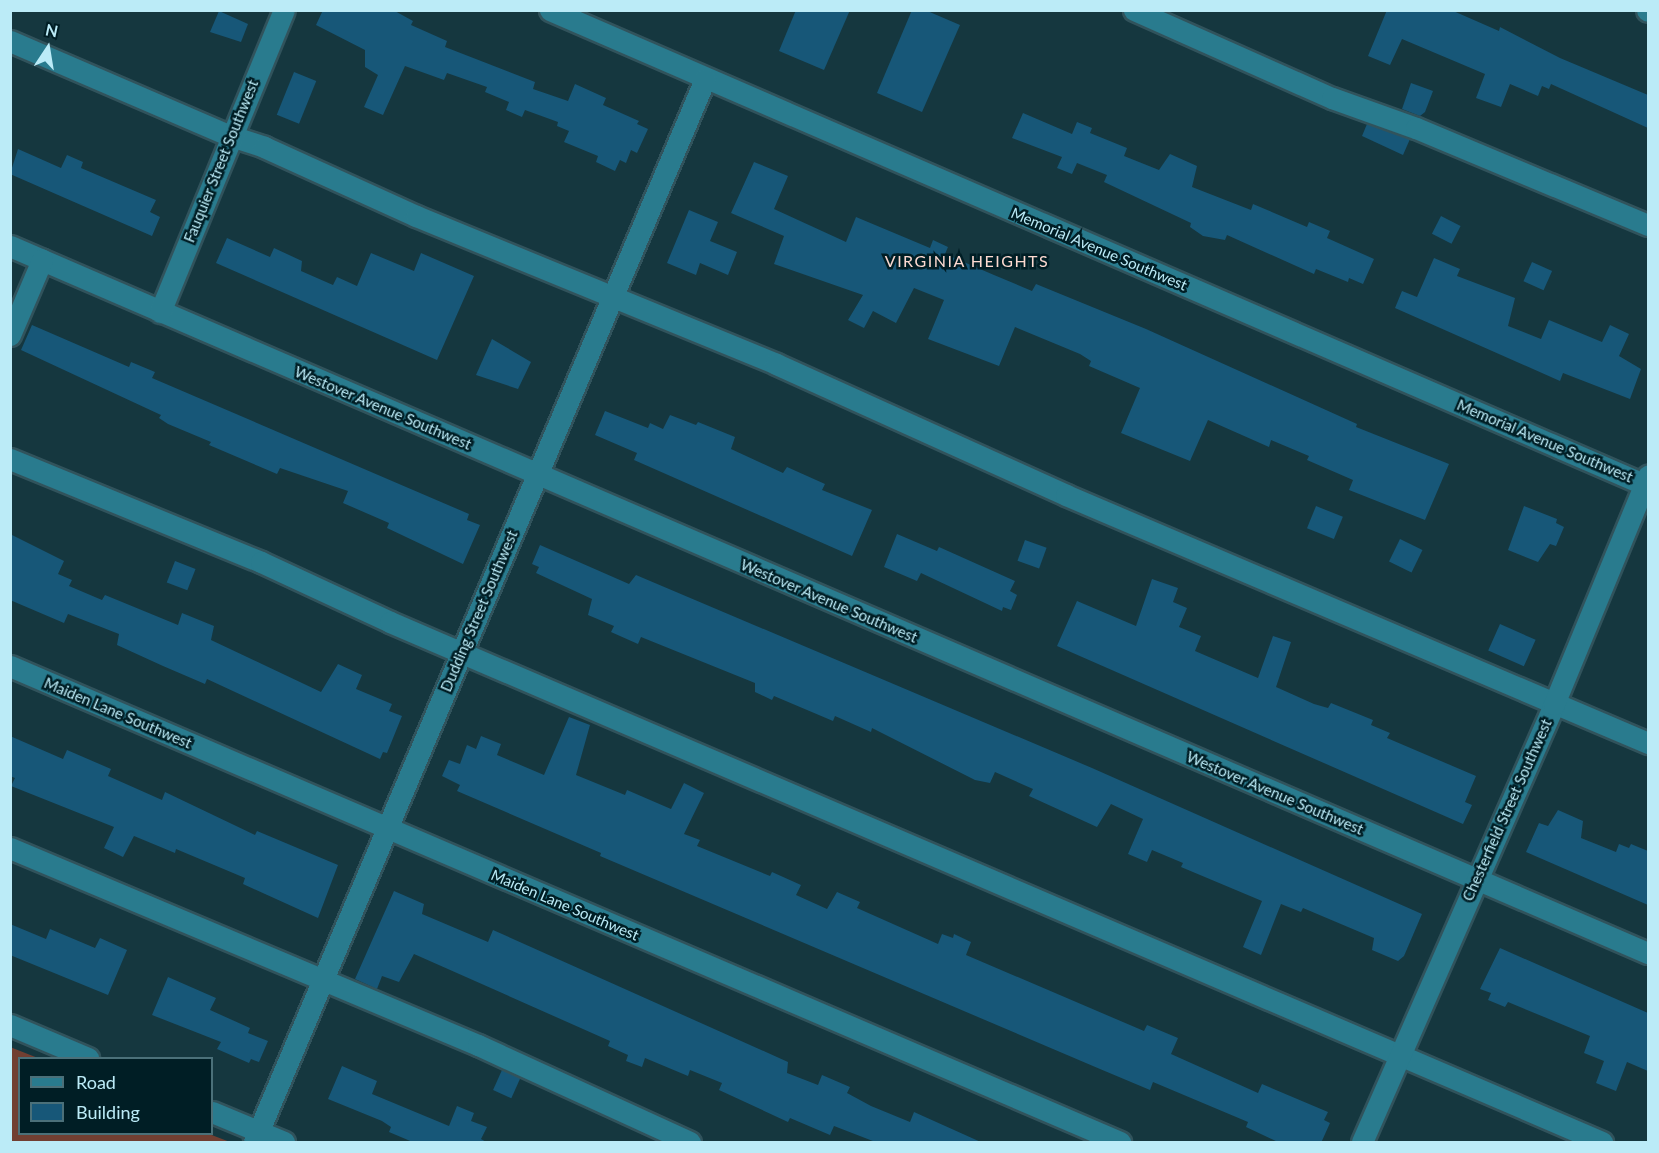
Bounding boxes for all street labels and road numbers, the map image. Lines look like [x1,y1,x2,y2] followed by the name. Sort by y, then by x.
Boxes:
[180,77,262,245] street label: Fauquier Street Southwest
[1008,204,1190,294] street label: Memorial Avenue Southwest
[292,362,474,454] street label: Westover Avenue Southwest
[1454,396,1636,486] street label: Memorial Avenue Southwest
[437,528,521,694] street label: Dudding Street Southwest
[738,555,920,647] street label: Westover Avenue Southwest
[41,674,195,752] street label: Maiden Lane Southwest
[1459,716,1555,904] street label: Chesterfield Street Southwest
[1184,747,1366,839] street label: Westover Avenue Southwest
[488,866,642,944] street label: Maiden Lane Southwest

